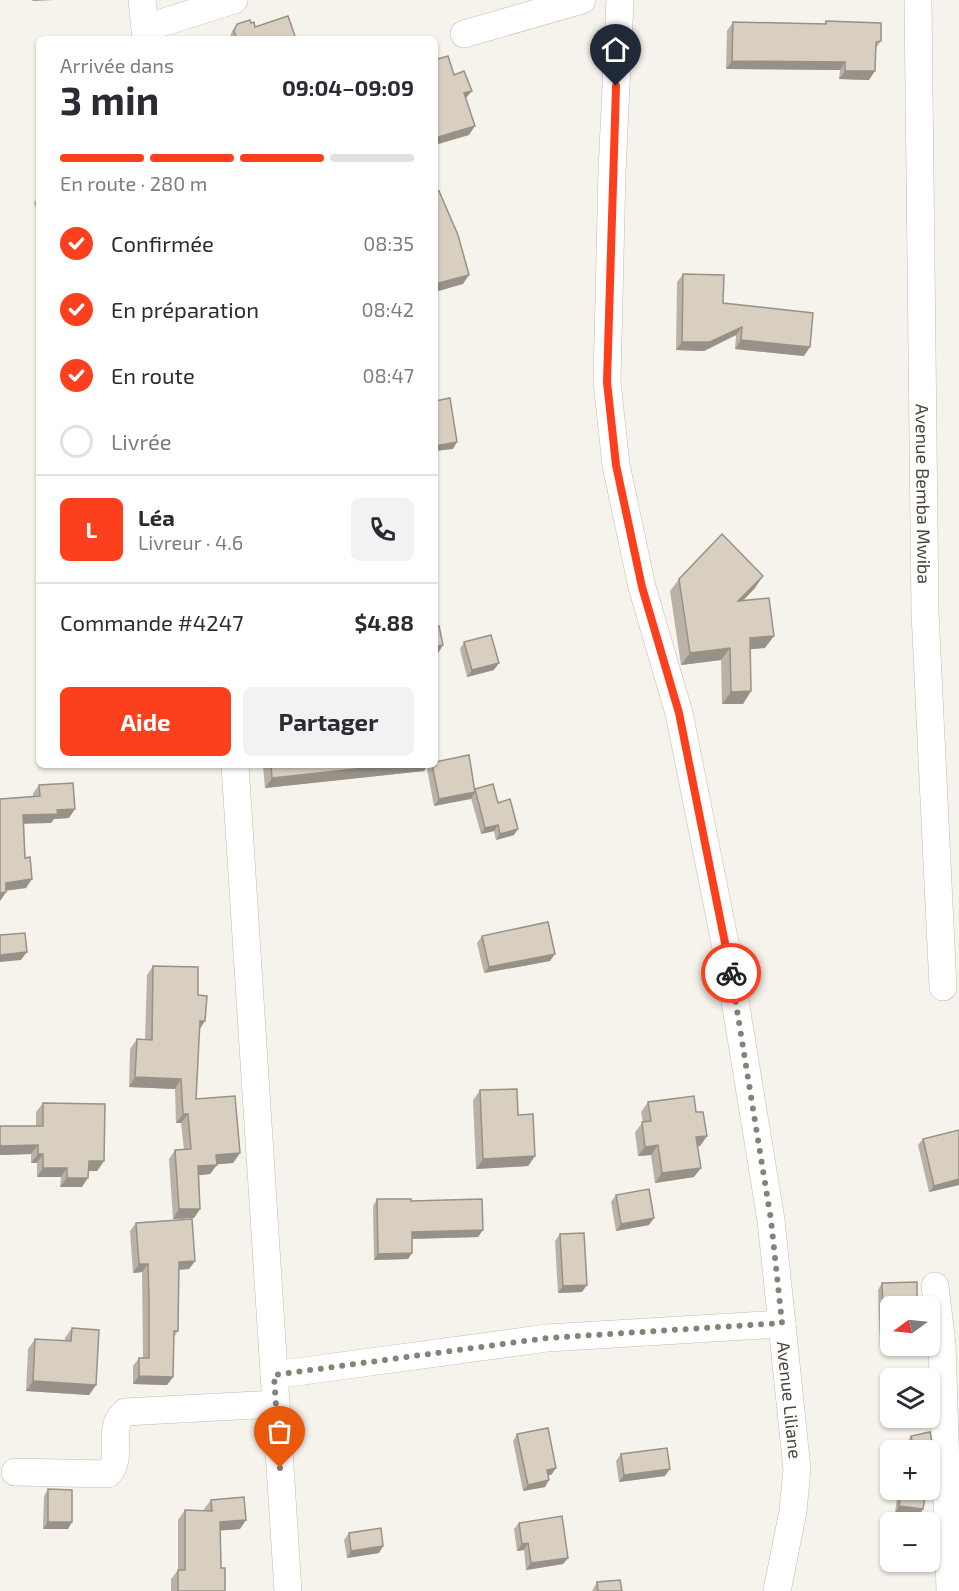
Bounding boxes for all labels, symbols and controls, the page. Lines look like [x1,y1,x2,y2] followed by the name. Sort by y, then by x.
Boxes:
[590,24,641,86] pin
[599,33,632,66] icon: home
[60,53,174,77] text: Arrivée dans
[282,74,414,100] text: 09:04–09:09
[60,76,159,123] text: 3 min
[60,171,207,195] text: En route · 280 m
[60,227,93,260] icon: check
[111,230,214,256] text: Confirmée
[363,231,414,255] text: 08:35
[60,293,93,326] icon: check
[111,296,259,322] text: En préparation
[362,297,414,321] text: 08:42
[60,359,93,392] icon: check
[111,362,195,388] text: En route
[363,363,414,387] text: 08:47
[912,404,936,584] street label: Avenue Bemba Mwiba
[111,428,172,454] text: Livrée
[351,498,414,561] button: phone
[138,504,175,530] text: Léa
[86,516,97,542] text: L
[138,530,243,554] text: Livreur · 4.6
[60,609,244,635] text: Commande #4247
[354,609,414,635] text: $4.88
[60,687,231,756] button: Aide
[243,687,414,756] button: Partager
[701,943,761,1003] courier
[715,957,748,990] icon: bike
[880,1296,940,1356] north arrow
[880,1296,940,1572] map controls
[773,1340,807,1460] street label: Avenue Liliane
[880,1368,940,1428] button: layers
[254,1406,305,1468] pin
[263,1415,296,1448] icon: bag
[880,1440,940,1500] button: +
[880,1512,940,1572] button: −

